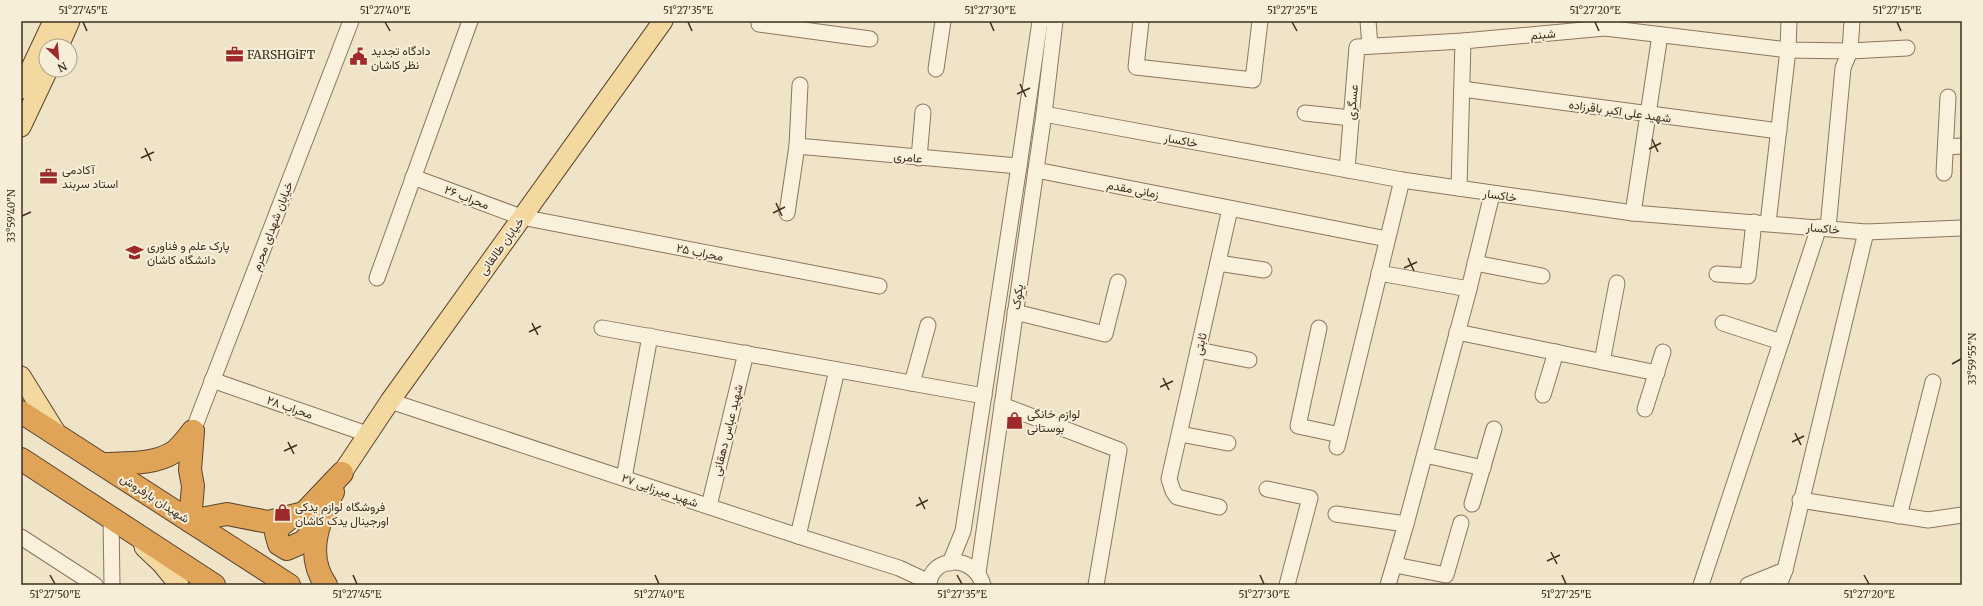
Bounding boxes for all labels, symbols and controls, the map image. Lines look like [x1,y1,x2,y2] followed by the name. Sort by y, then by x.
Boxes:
[59,4,108,17] text: 51°27'45"E
[360,4,411,17] text: 51°27'40"E
[663,4,714,17] text: 51°27'35"E
[964,4,1016,17] text: 51°27'30"E
[1267,4,1318,17] text: 51°27'25"E
[1569,4,1621,17] text: 51°27'20"E
[1873,4,1922,17] text: 51°27'15"E
[1530,25,1556,44] street label: شبنم
[38,38,78,78] north arrow
[371,43,431,73] place label: دادگاه تجدید نظر کاشان
[224,44,244,64] office icon: FARSHGiFT
[247,47,316,62] place label: FARSHGiFT
[348,47,368,67] public building icon: دادگاه تجدید نظر کاشان
[55,59,69,75] text: N
[1343,84,1362,120] street label: عسگری
[1568,96,1672,127] street label: شهید علی اکبر باقرزاده
[1162,129,1199,151] street label: خاکسار
[893,148,923,167] street label: عامری
[62,162,118,192] place label: آکادمی استاد سربند
[39,166,59,186] office icon: آکادمی استاد سربند
[1106,177,1160,202] street label: زمانی مقدم
[248,179,297,273] street label: خیابان شهدای محرم
[442,182,491,213] street label: محراب ۲۶
[1481,185,1518,206] street label: خاکسار
[5,189,18,243] text: 33°59'40"N
[475,214,528,278] street label: خیابان طالقانی
[1804,219,1841,238] street label: خاکسار
[147,238,230,267] place label: پارک علم و فناوری دانشگاه کاشان
[675,240,725,265] street label: محراب ۲۵
[124,242,144,262] school or university icon: پارک علم و فناوری دانشگاه کاشان
[1008,283,1027,311] street label: پکوک
[1190,331,1211,357] street label: ثابتی
[1966,332,1979,385] text: 33°59'55"N
[708,383,747,478] street label: شهید عباس دهقانی
[265,392,315,423] street label: محراب ۲۸
[1027,406,1080,436] place label: لوازم خانگی بوستانی
[1004,410,1024,430] shop icon: لوازم خانگی بوستانی
[117,470,192,527] street label: شهیدان بارفروش
[619,470,700,511] street label: شهید میرزایی ۲۷
[295,499,389,529] place label: فروشگاه لوازم یدکی اورجینال یدک کاشان
[272,503,292,523] shop icon: فروشگاه لوازم یدکی اورجینال یدک کاشان
[30,588,81,601] text: 51°27'50"E
[333,588,382,601] text: 51°27'45"E
[634,588,685,601] text: 51°27'40"E
[937,588,988,601] text: 51°27'35"E
[1238,588,1290,601] text: 51°27'30"E
[1541,588,1592,601] text: 51°27'25"E
[1843,588,1895,601] text: 51°27'20"E

